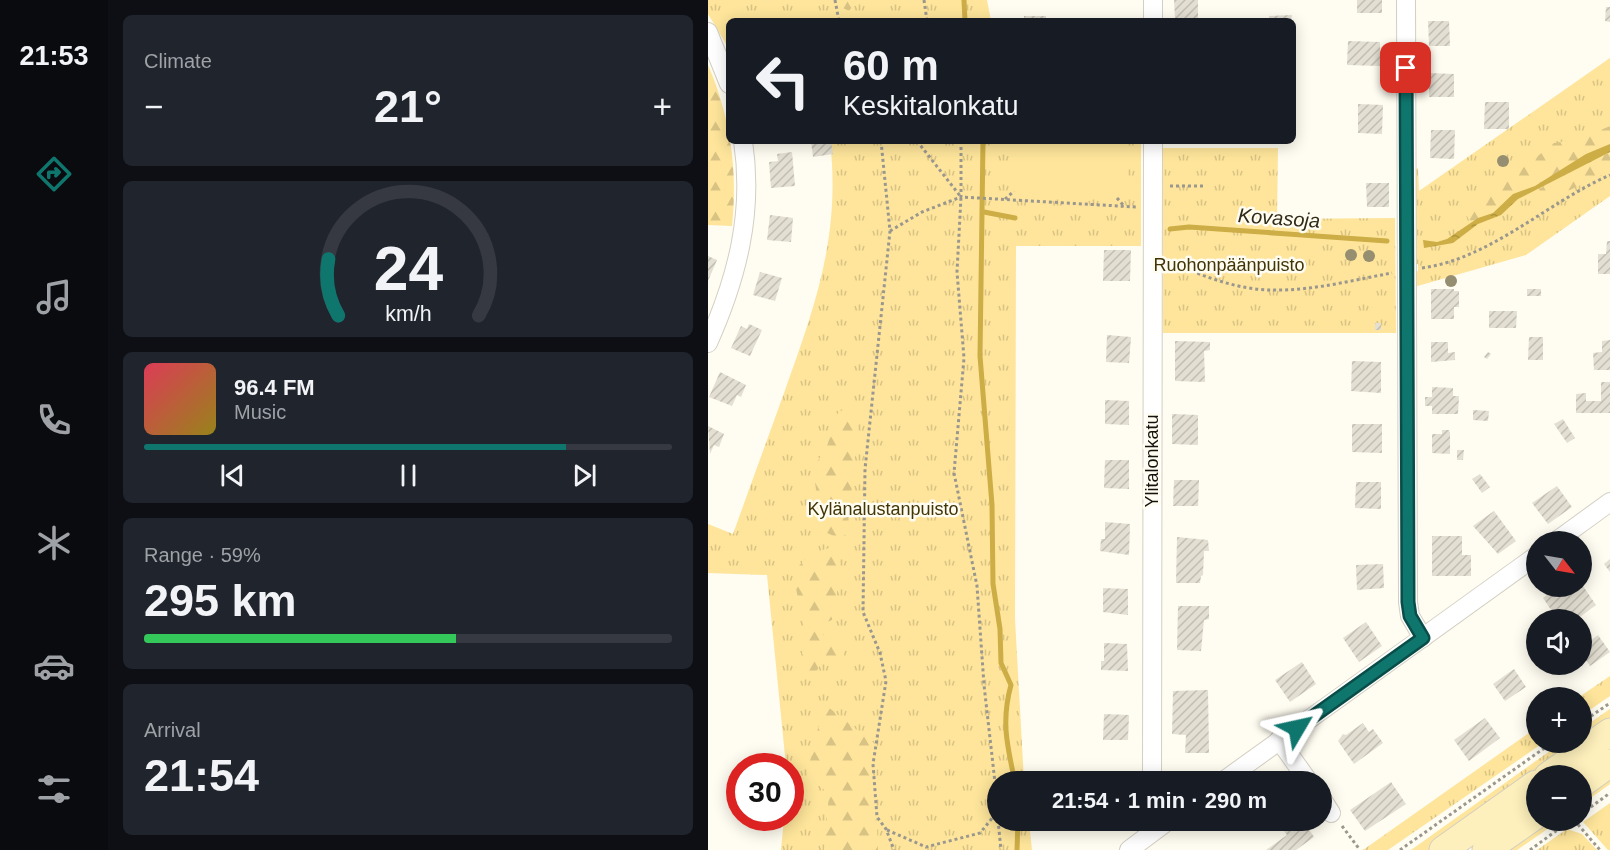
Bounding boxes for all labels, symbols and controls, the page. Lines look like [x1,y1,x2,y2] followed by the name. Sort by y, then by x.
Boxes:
[19,41,89,71] text: 21:53
[744,42,822,120] icon: left
[843,42,939,89] text: 60 m
[1380,42,1431,93] pin
[144,50,212,72] text: Climate
[1389,51,1422,84] icon: arrive
[374,81,442,132] text: 21°
[144,88,163,125] text: −
[653,88,672,125] text: +
[843,91,1019,121] text: Keskitalonkatu
[33,153,75,195] icon: directions
[1237,204,1321,232] water label: Kovasoja
[373,234,443,303] text: 24
[1153,255,1305,275] park label: Ruohonpäänpuisto
[33,276,75,318] icon: music
[385,302,431,326] text: km/h
[234,375,315,400] text: 96.4 FM
[33,399,75,441] icon: phone
[234,401,286,423] text: Music
[1142,414,1162,508] street label: Ylitalonkatu
[216,459,249,492] icon: previous
[392,459,425,492] icon: pause
[568,459,601,492] icon: next
[807,499,959,519] park label: Kylänalustanpuisto
[33,522,75,564] icon: climate
[1526,531,1592,597] north arrow
[1526,531,1592,831] map controls
[144,544,261,566] text: Range · 59%
[144,575,297,626] text: 295 km
[1526,609,1592,675] button: sound
[33,645,75,687] icon: car
[1526,687,1592,753] button: +
[1265,696,1329,760] position arrow
[144,719,201,741] text: Arrival
[144,750,259,801] text: 21:54
[726,753,804,831] speed limit sign: 30
[1526,765,1592,831] button: −
[33,768,75,810] icon: filters
[1052,788,1267,813] text: 21:54 · 1 min · 290 m

